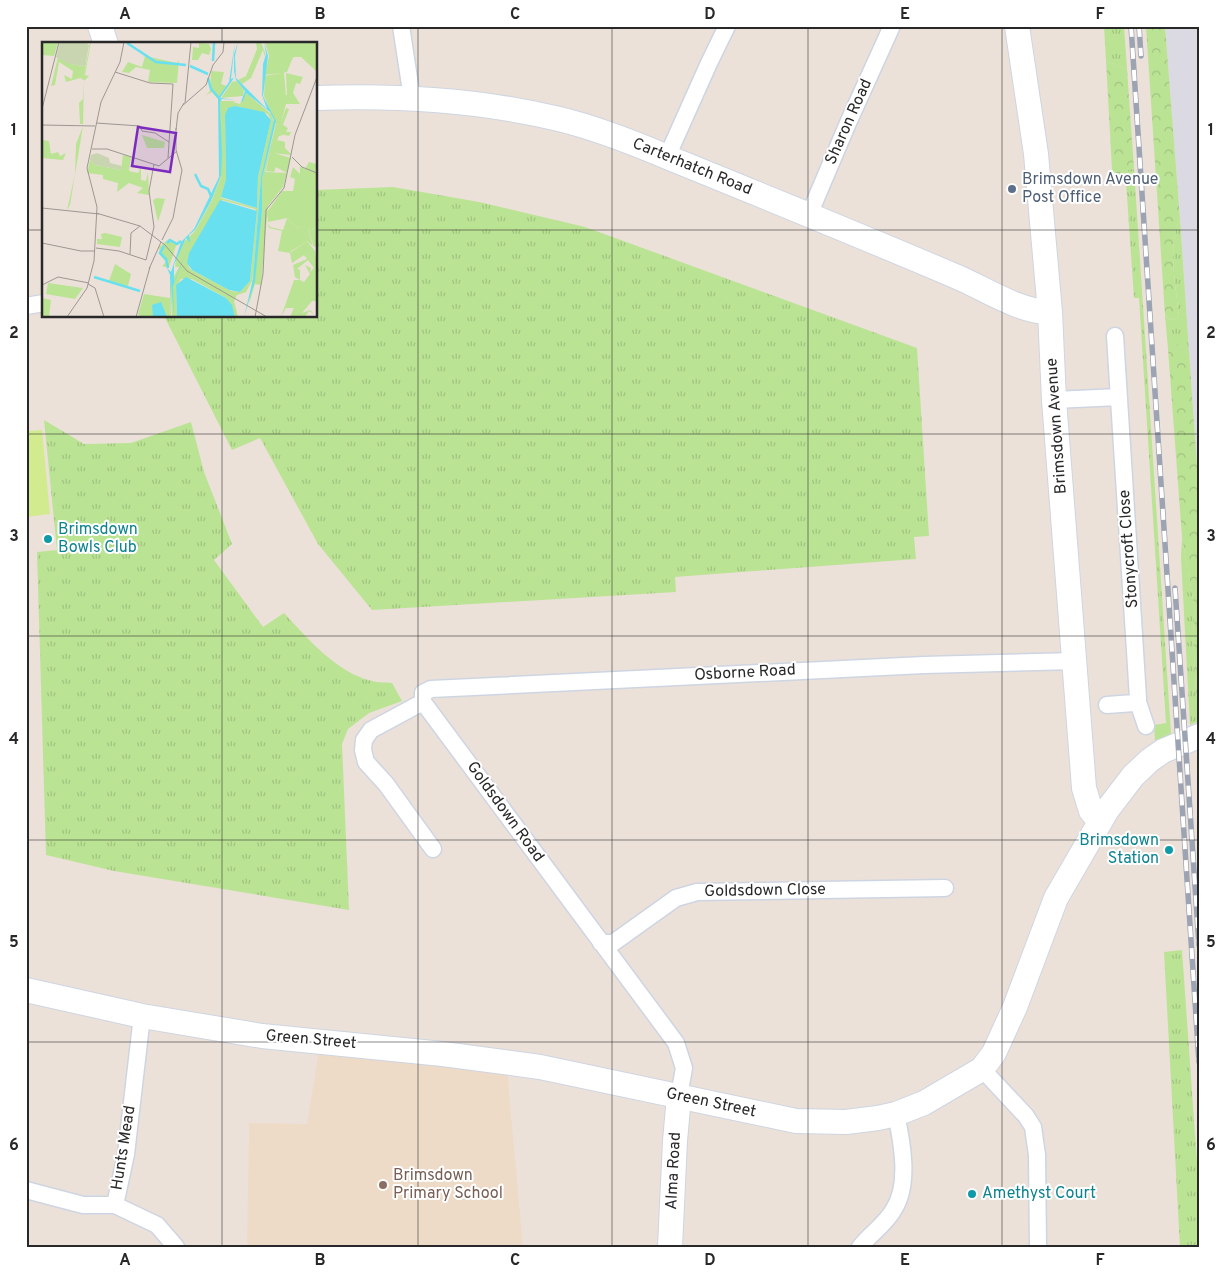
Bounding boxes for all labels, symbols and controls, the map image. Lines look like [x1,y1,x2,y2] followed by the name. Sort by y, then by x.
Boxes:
[119,5,131,25] text: A
[314,5,326,25] text: B
[510,5,520,25] text: C
[704,5,716,25] text: D
[900,5,910,25] text: E
[1095,5,1105,25] text: F
[42,42,318,318] inset map
[821,76,877,168] street label: Sharon Road
[11,121,17,141] text: 1
[1208,121,1214,141] text: 1
[629,134,755,200] street label: Carterhatch Road
[1022,170,1158,208] place label: Brimsdown Avenue Post Office
[1006,183,1018,195] marker: Brimsdown Avenue Post Office
[9,324,19,344] text: 2
[1206,324,1216,344] text: 2
[1042,357,1072,495] street label: Brimsdown Avenue
[1115,489,1143,609] street label: Stonycroft Close
[58,520,138,558] place label: Brimsdown Bowls Club
[9,527,19,547] text: 3
[1206,527,1216,547] text: 3
[42,533,54,545] marker: Brimsdown Bowls Club
[694,660,796,686] street label: Osborne Road
[9,730,19,750] text: 4
[1206,730,1216,750] text: 4
[462,758,548,866] street label: Goldsdown Road
[1079,831,1159,869] place label: Brimsdown Station
[1163,844,1175,856] marker: Brimsdown Station
[704,880,826,902] street label: Goldsdown Close
[9,933,19,953] text: 5
[1206,933,1216,953] text: 5
[265,1026,357,1054] street label: Green Street
[664,1084,758,1122] street label: Green Street
[107,1104,141,1192] street label: Hunts Mead
[662,1132,686,1210] street label: Alma Road
[9,1136,19,1156] text: 6
[1206,1136,1216,1156] text: 6
[393,1166,503,1204] place label: Brimsdown Primary School
[377,1179,389,1191] marker: Brimsdown Primary School
[982,1184,1096,1204] place label: Amethyst Court
[966,1188,978,1200] marker: Amethyst Court
[119,1251,131,1271] text: A
[314,1251,326,1271] text: B
[510,1251,520,1271] text: C
[704,1251,716,1271] text: D
[900,1251,910,1271] text: E
[1095,1251,1105,1271] text: F

